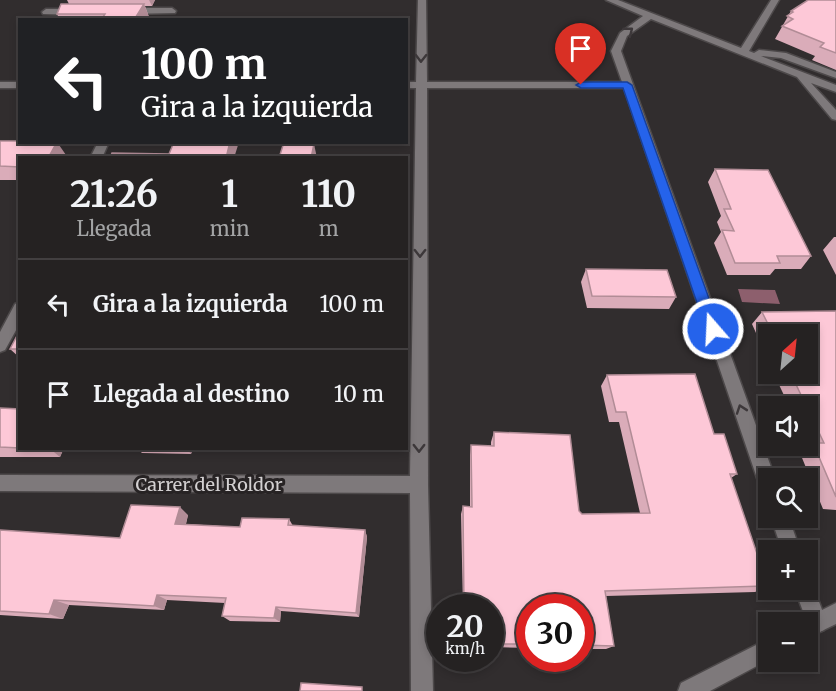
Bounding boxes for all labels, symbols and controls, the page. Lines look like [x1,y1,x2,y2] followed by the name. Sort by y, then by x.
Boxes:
[555,23,606,85] pin
[623,27,634,38] one-way arrow
[564,32,597,65] icon: arrive
[141,38,267,90] text: 100 m
[42,42,120,120] icon: left
[415,54,427,63] one-way arrow
[141,90,373,124] text: Gira a la izquierda
[70,172,158,217] text: 21:26
[221,172,238,217] text: 1
[301,172,356,217] text: 110
[76,216,151,241] text: Llegada
[210,216,249,241] text: min
[319,216,339,241] text: m
[414,249,426,258] one-way arrow
[42,288,75,321] icon: left
[93,290,288,318] text: Gira a la izquierda
[319,290,384,318] text: 100 m
[681,297,745,361] position arrow
[758,324,818,384] north arrow
[758,324,818,672] map controls
[42,378,75,411] icon: arrive
[93,380,289,408] text: Llegada al destino
[334,380,384,408] text: 10 m
[758,396,818,456] button: sound
[736,404,749,415] one-way arrow
[413,444,425,453] one-way arrow
[758,468,818,528] button: search
[135,473,283,496] street label: Carrer del Roldor
[758,540,818,600] button: +
[516,594,594,672] speed limit sign: 30
[446,607,484,645] text: 20
[758,612,818,672] button: −
[445,639,485,658] text: km/h

